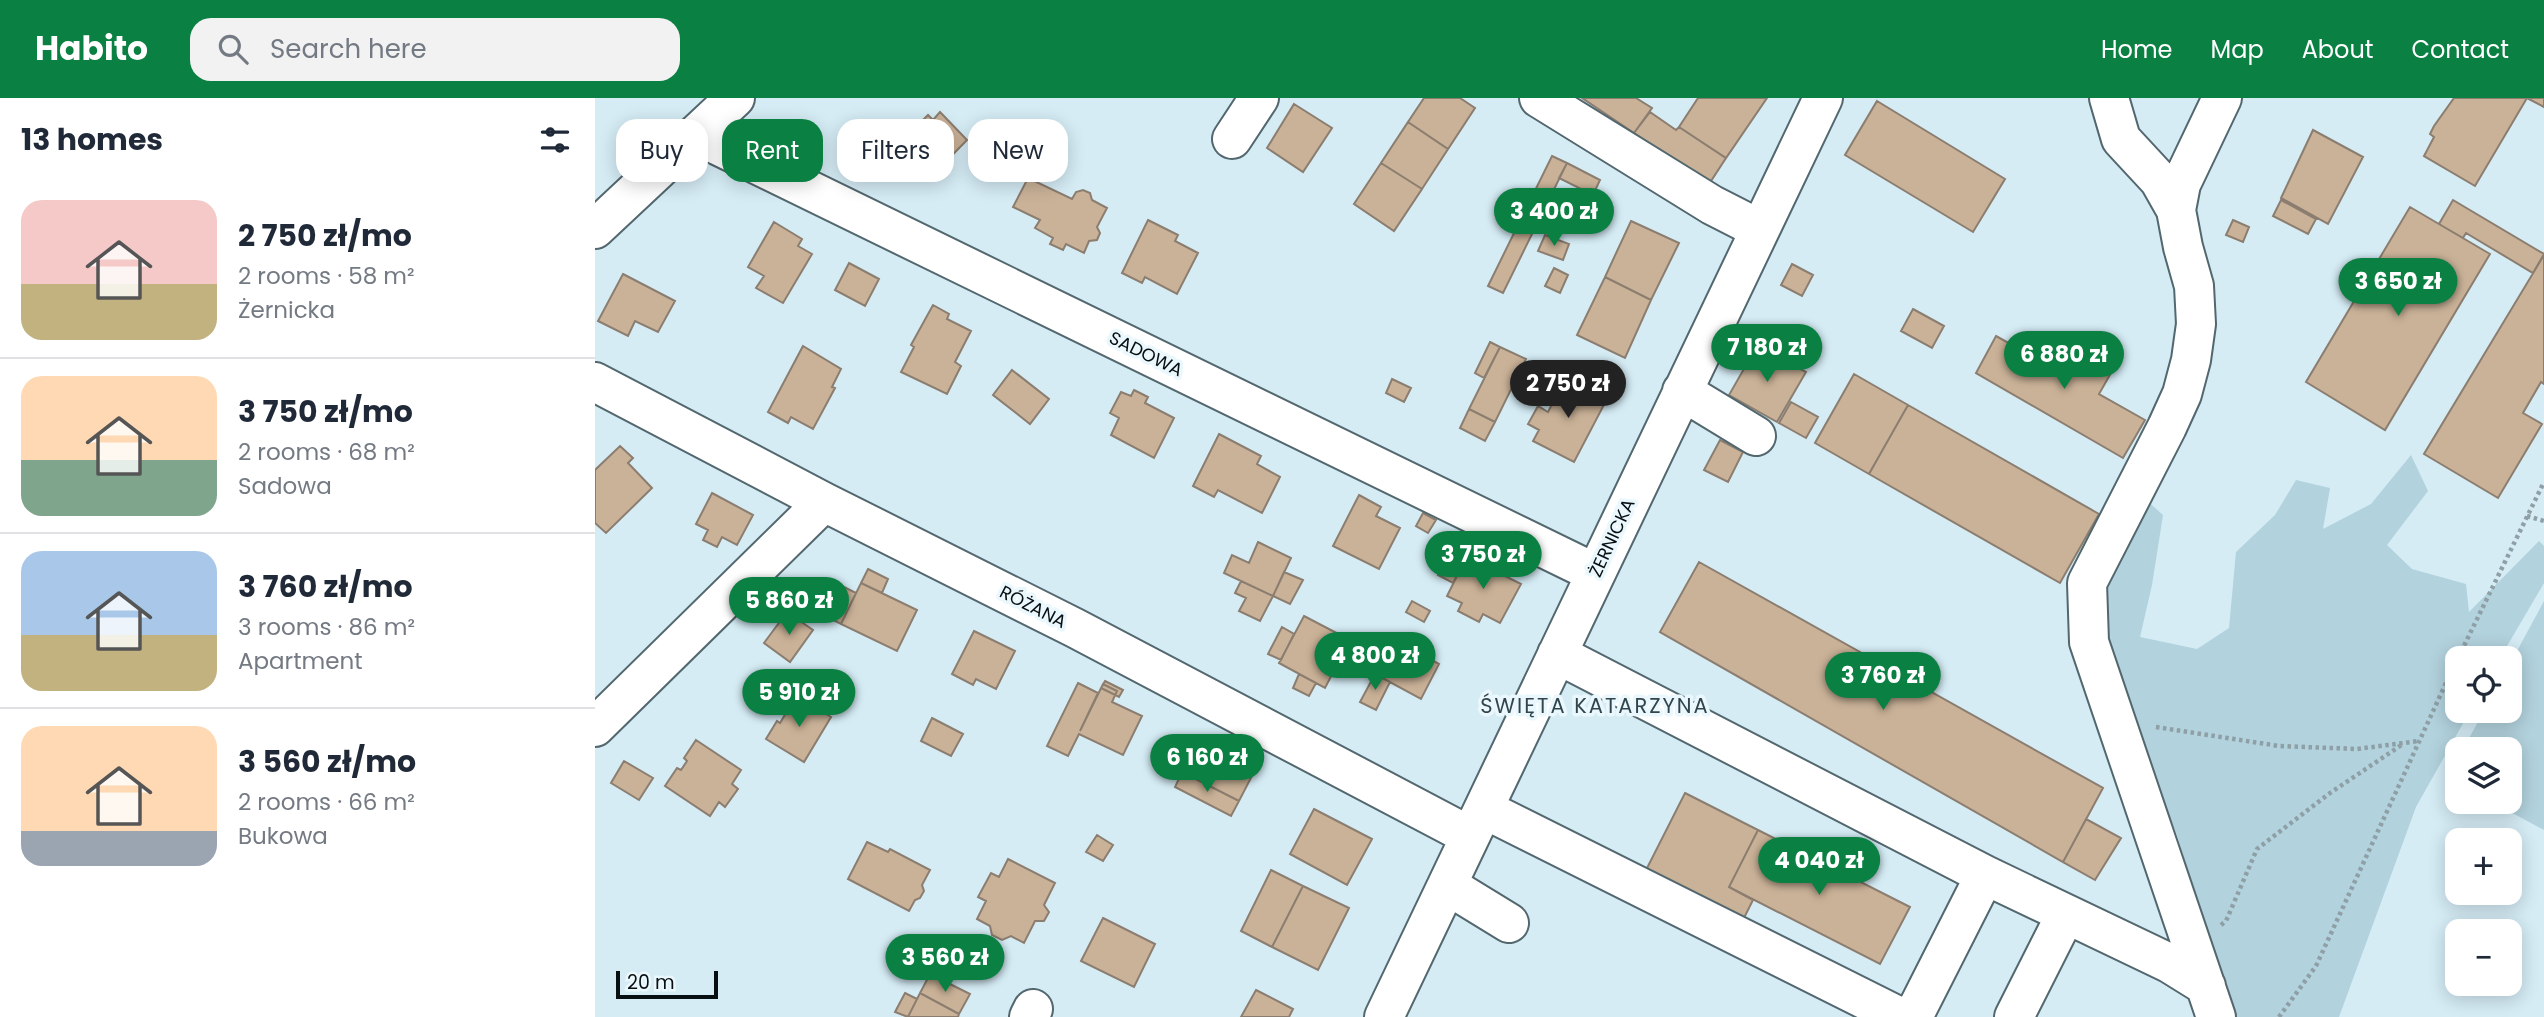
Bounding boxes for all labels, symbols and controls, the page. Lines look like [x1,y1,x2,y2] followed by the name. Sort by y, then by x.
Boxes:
[190,18,680,81] search box
[35,25,148,72] text: Habito
[214,30,252,68] icon: search
[270,31,427,67] text: Search here
[2101,33,2173,66] text: Home
[2211,33,2264,66] text: Map
[2302,33,2373,66] text: About
[2411,33,2509,66] text: Contact
[21,118,163,161] text: 13 homes
[616,119,708,182] chip: Buy
[722,119,823,182] chip: Rent
[837,119,954,182] chip: Filters
[968,119,1068,182] chip: New
[536,121,574,159] icon: filters
[1482,188,1626,248] pin: 3 400 zł
[1510,195,1598,227] text: 3 400 zł
[238,214,412,257] text: 2 750 zł/mo
[77,228,161,312] icon: home
[2326,258,2470,318] pin: 3 650 zł
[238,260,415,292] text: 2 rooms · 58 m²
[2354,265,2442,297] text: 3 650 zł
[238,294,335,326] text: Żernicka
[1695,324,1839,384] pin: 7 180 zł
[1105,325,1187,382] street label: SADOWA
[1727,331,1807,363] text: 7 180 zł
[1992,331,2136,391] pin: 6 880 zł
[2020,338,2108,370] text: 6 880 zł
[1496,360,1640,420] pin: 2 750 zł
[1526,367,1610,399] text: 2 750 zł
[238,390,413,433] text: 3 750 zł/mo
[77,404,161,488] icon: home
[238,436,415,468] text: 2 rooms · 68 m²
[238,470,332,502] text: Sadowa
[1583,495,1641,581] street label: ŻERNICKA
[1411,532,1555,591] pin: 3 750 zł
[1441,538,1525,570] text: 3 750 zł
[238,565,413,608] text: 3 760 zł/mo
[717,578,861,637] pin: 5 860 zł
[77,579,161,663] icon: home
[996,579,1071,634] street label: RÓŻANA
[745,584,833,616] text: 5 860 zł
[238,611,415,643] text: 3 rooms · 86 m²
[1303,632,1447,692] pin: 4 800 zł
[1330,639,1420,671] text: 4 800 zł
[238,645,363,677] text: Apartment
[2445,646,2522,996] map controls
[2445,646,2522,723] button: locate
[1811,652,1955,712] pin: 3 760 zł
[1841,659,1925,691] text: 3 760 zł
[727,670,871,729] pin: 5 910 zł
[758,676,840,708] text: 5 910 zł
[1480,691,1710,720] district label: ŚWIĘTA KATARZYNA
[1135,734,1279,794] pin: 6 160 zł
[2445,737,2522,814] button: layers
[238,740,416,783] text: 3 560 zł/mo
[1166,741,1248,773] text: 6 160 zł
[77,754,161,838] icon: home
[238,786,415,818] text: 2 rooms · 66 m²
[238,820,328,852] text: Bukowa
[2445,828,2522,905] button: +
[1747,838,1891,897] pin: 4 040 zł
[1774,844,1864,876] text: 4 040 zł
[2445,919,2522,996] button: −
[873,934,1017,994] pin: 3 560 zł
[901,941,989,973] text: 3 560 zł
[616,968,717,1000] scale bar
[627,969,675,996] text: 20 m

